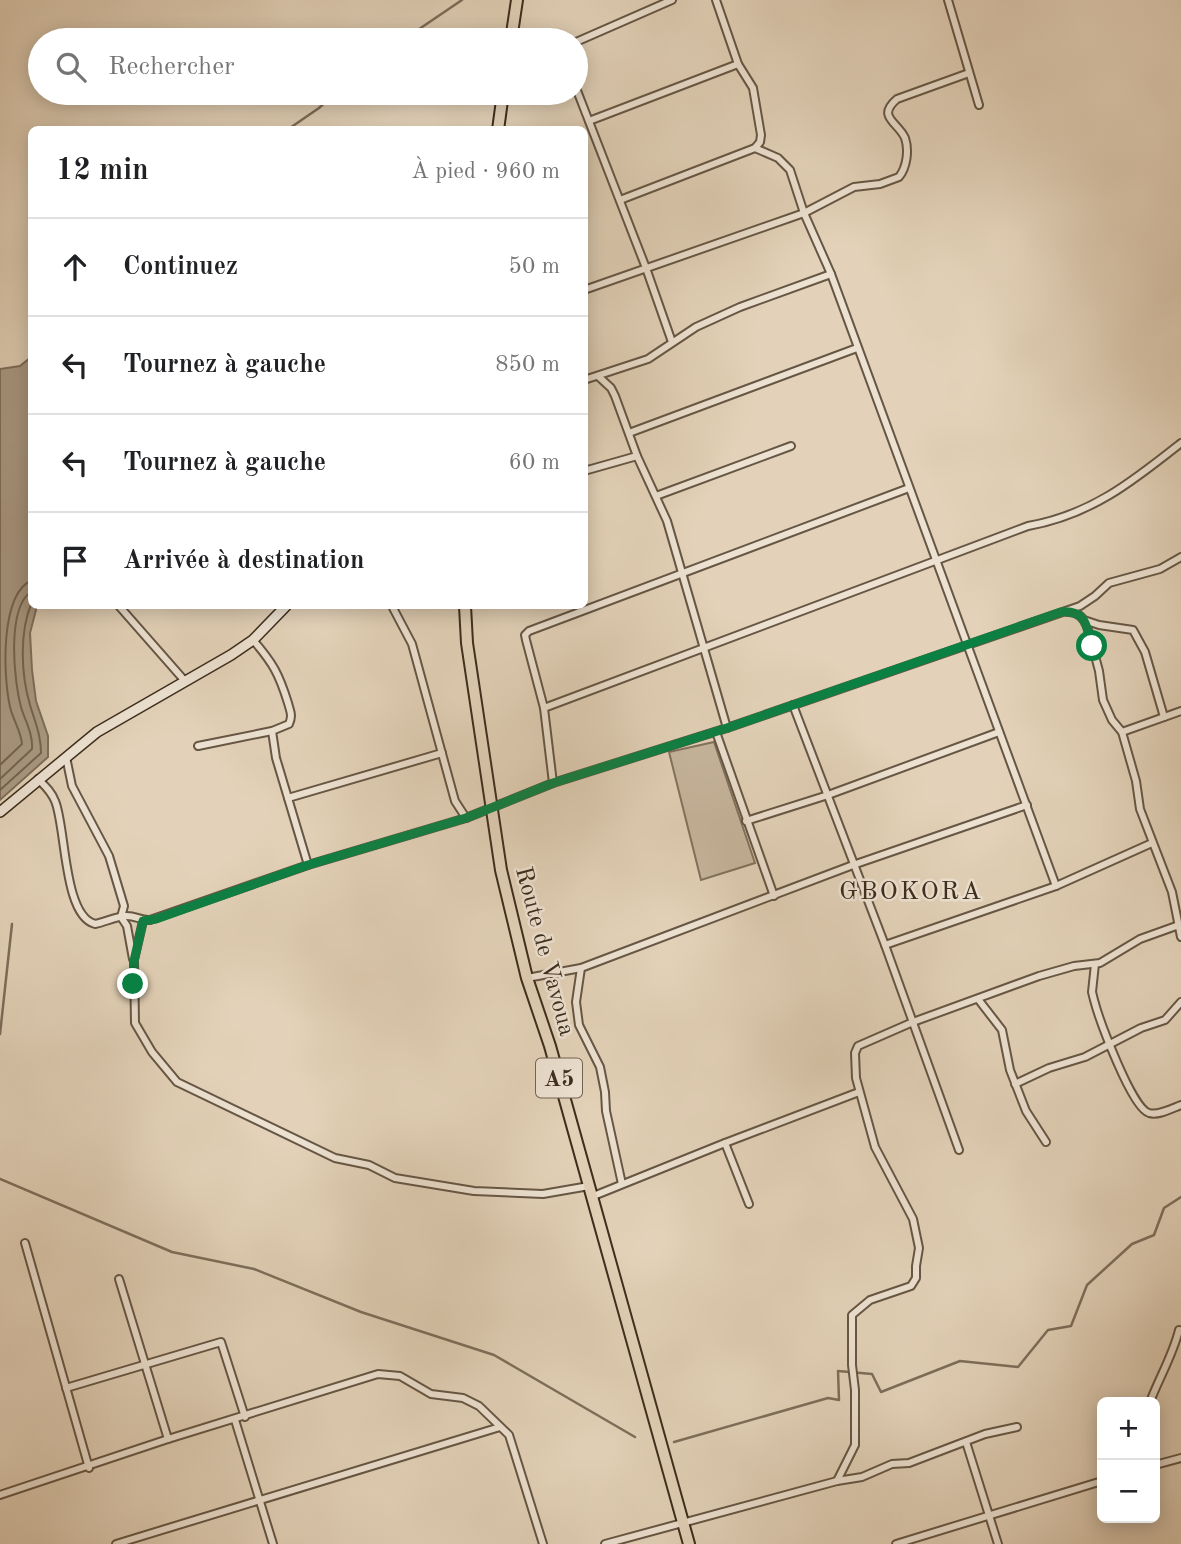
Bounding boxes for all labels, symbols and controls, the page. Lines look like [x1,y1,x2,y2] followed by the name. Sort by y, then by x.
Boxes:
[28,28,588,105] search box
[52,48,90,86] icon: search
[108,54,235,80] text: Rechercher
[56,156,149,186] text: 12 min
[411,160,560,183] text: À pied · 960 m
[56,248,94,286] icon: ahead
[123,254,238,280] text: Continuez
[509,255,560,278] text: 50 m
[56,346,94,384] icon: left
[123,352,326,378] text: Tournez à gauche
[495,353,560,376] text: 850 m
[56,444,94,482] icon: left
[123,450,326,476] text: Tournez à gauche
[509,451,560,474] text: 60 m
[56,542,94,580] icon: arrive
[123,548,365,574] text: Arrivée à destination
[1076,630,1107,661] route start
[510,864,578,1039] street label: Route de Vavoua
[839,879,983,905] district label: GBOKORA
[117,968,148,999] route end
[536,1058,582,1098] road number: A5
[1097,1397,1160,1523] map controls
[1097,1397,1160,1460] button: +
[1097,1460,1160,1523] button: −

